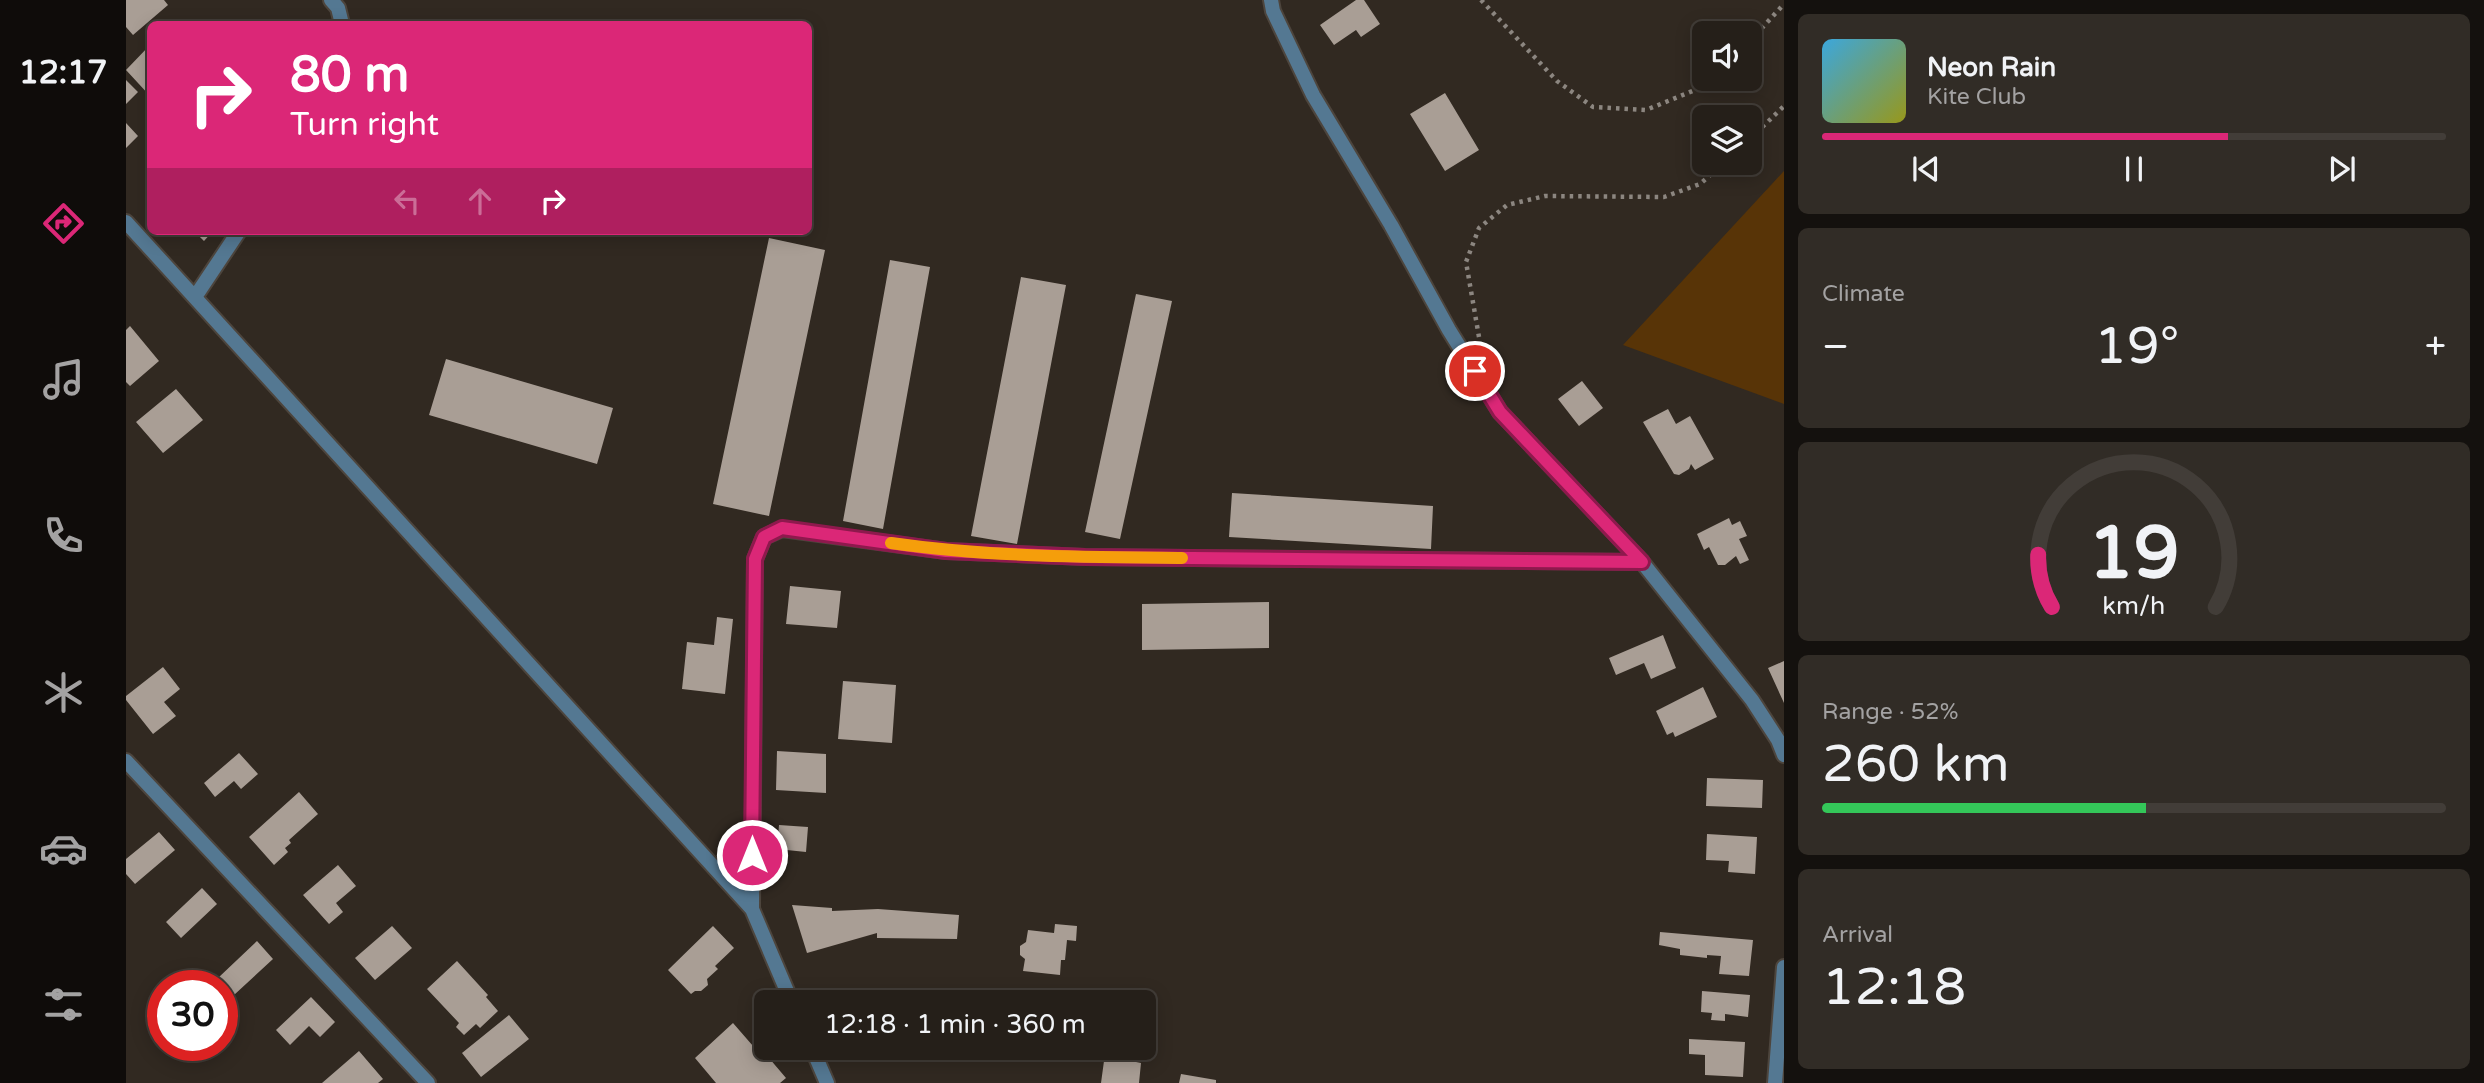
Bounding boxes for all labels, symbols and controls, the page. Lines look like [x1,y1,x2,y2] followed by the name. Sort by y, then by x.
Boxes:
[1692,21,1762,175] map controls
[1692,21,1762,91] button: sound
[290,46,409,105] text: 80 m
[175,49,266,140] icon: right
[1927,52,2056,83] text: Neon Rain
[19,54,107,92] text: 12:17
[1927,83,2026,111] text: Kite Club
[1692,105,1762,175] button: layers
[290,106,439,144] text: Turn right
[1907,150,1945,188] icon: previous
[2115,150,2153,188] icon: pause
[2323,150,2361,188] icon: next
[388,182,426,220] icon: left
[461,182,499,220] icon: ahead
[534,182,572,220] icon: right
[39,199,88,248] icon: directions
[1822,280,1905,308] text: Climate
[2094,315,2179,378] text: 19°
[1822,324,1849,370] text: −
[2425,324,2446,370] text: +
[1445,341,1505,401] pin
[1456,352,1494,390] icon: arrive
[39,355,88,404] icon: music
[39,511,88,560] icon: phone
[2088,511,2180,599] text: 19
[2103,591,2165,621] text: km/h
[39,668,88,717] icon: climate
[1822,698,1958,726] text: Range · 52%
[1822,733,2010,796] text: 260 km
[715,818,789,892] position arrow
[39,824,88,873] icon: car
[1822,921,1893,949] text: Arrival
[1822,956,1966,1019] text: 12:18
[147,970,238,1061] speed limit sign: 30
[39,980,88,1029] icon: filters
[824,1009,1086,1040] text: 12:18 · 1 min · 360 m

